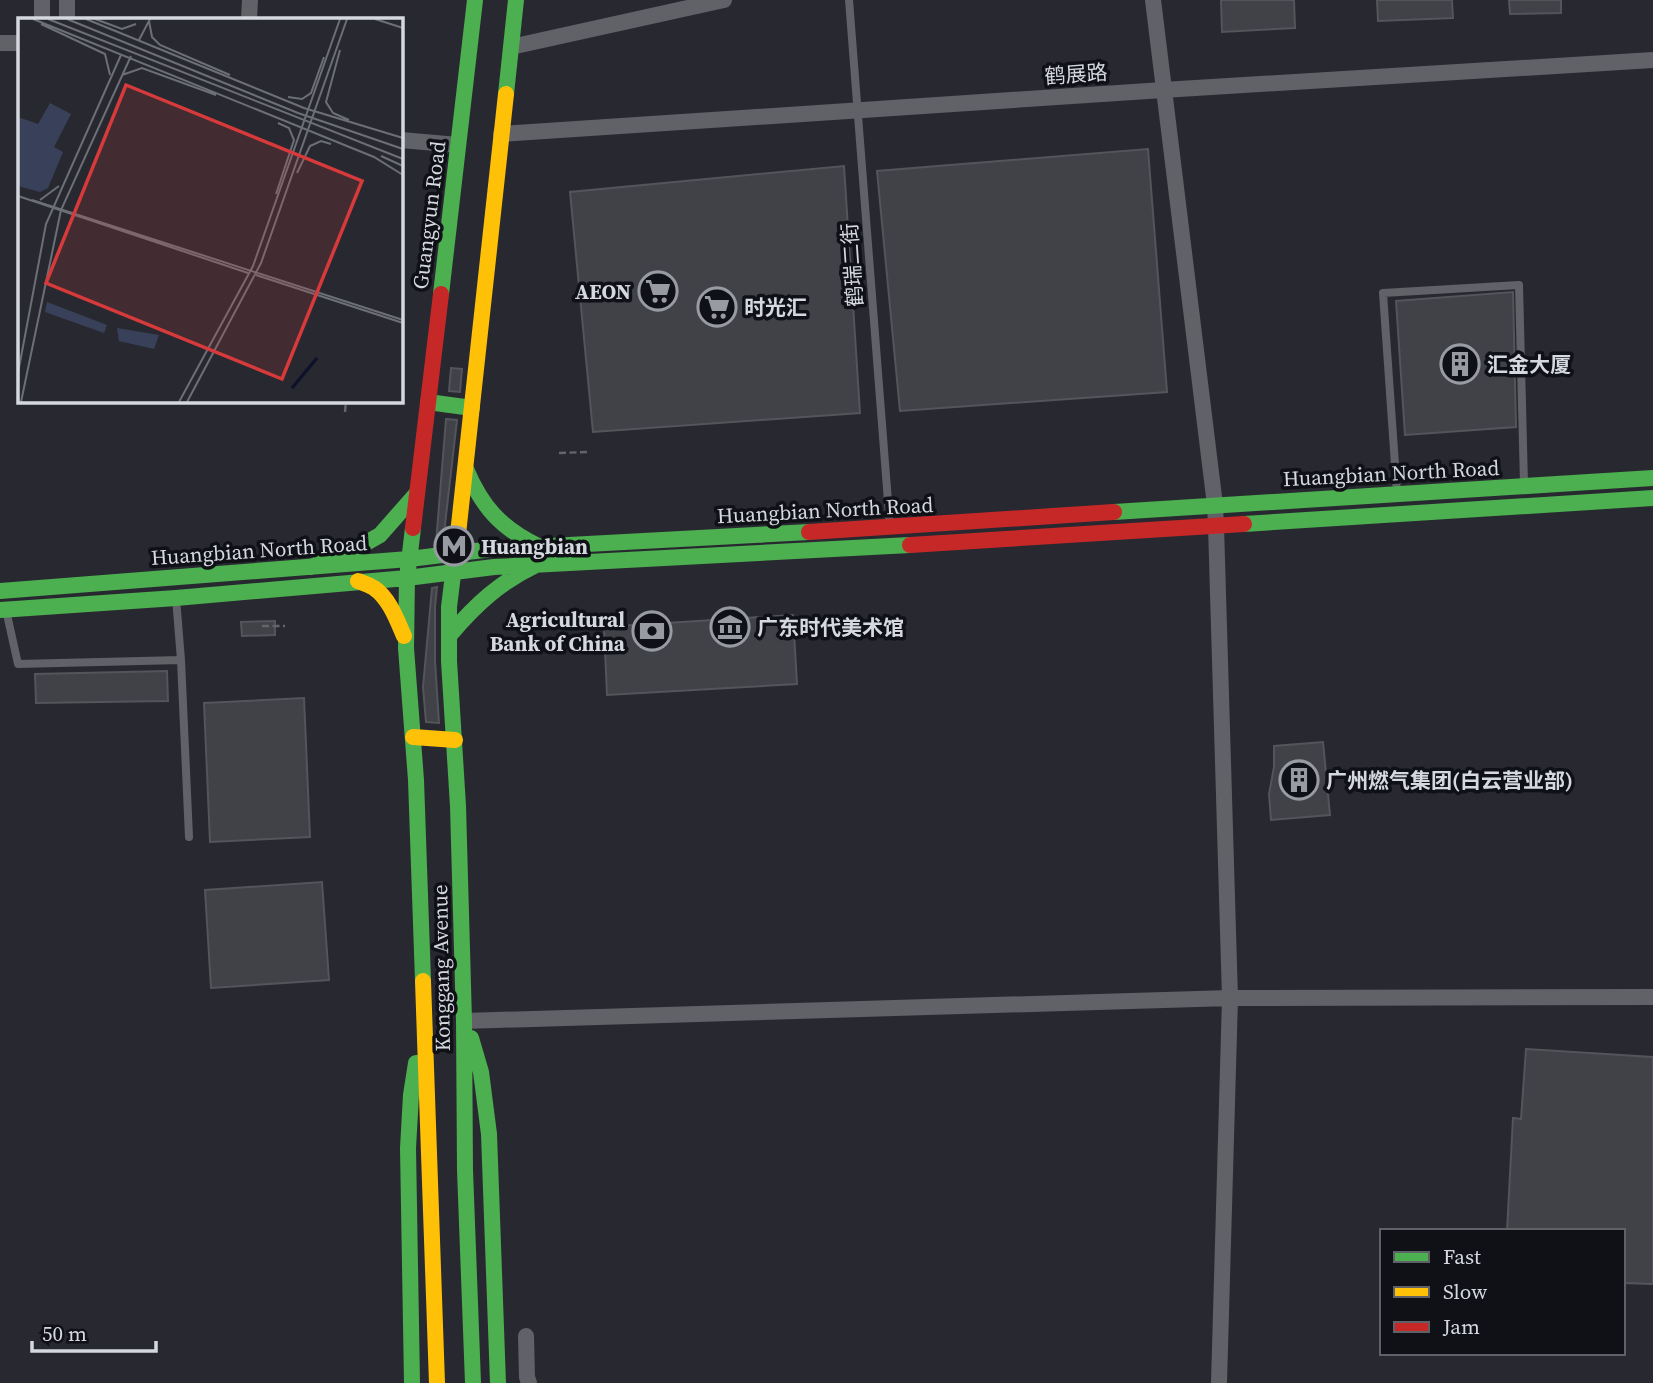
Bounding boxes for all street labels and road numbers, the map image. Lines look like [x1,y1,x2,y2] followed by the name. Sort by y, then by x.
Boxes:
[1044,57,1108,91] street label: 鹤展路
[406,139,452,291] street label: Guangyun Road
[835,222,869,308] street label: 鹤瑞二街
[1282,453,1500,493] street label: Huangbian North Road
[716,490,934,530] street label: Huangbian North Road
[150,528,368,572] street label: Huangbian North Road
[425,884,457,1052] street label: Konggang Avenue

